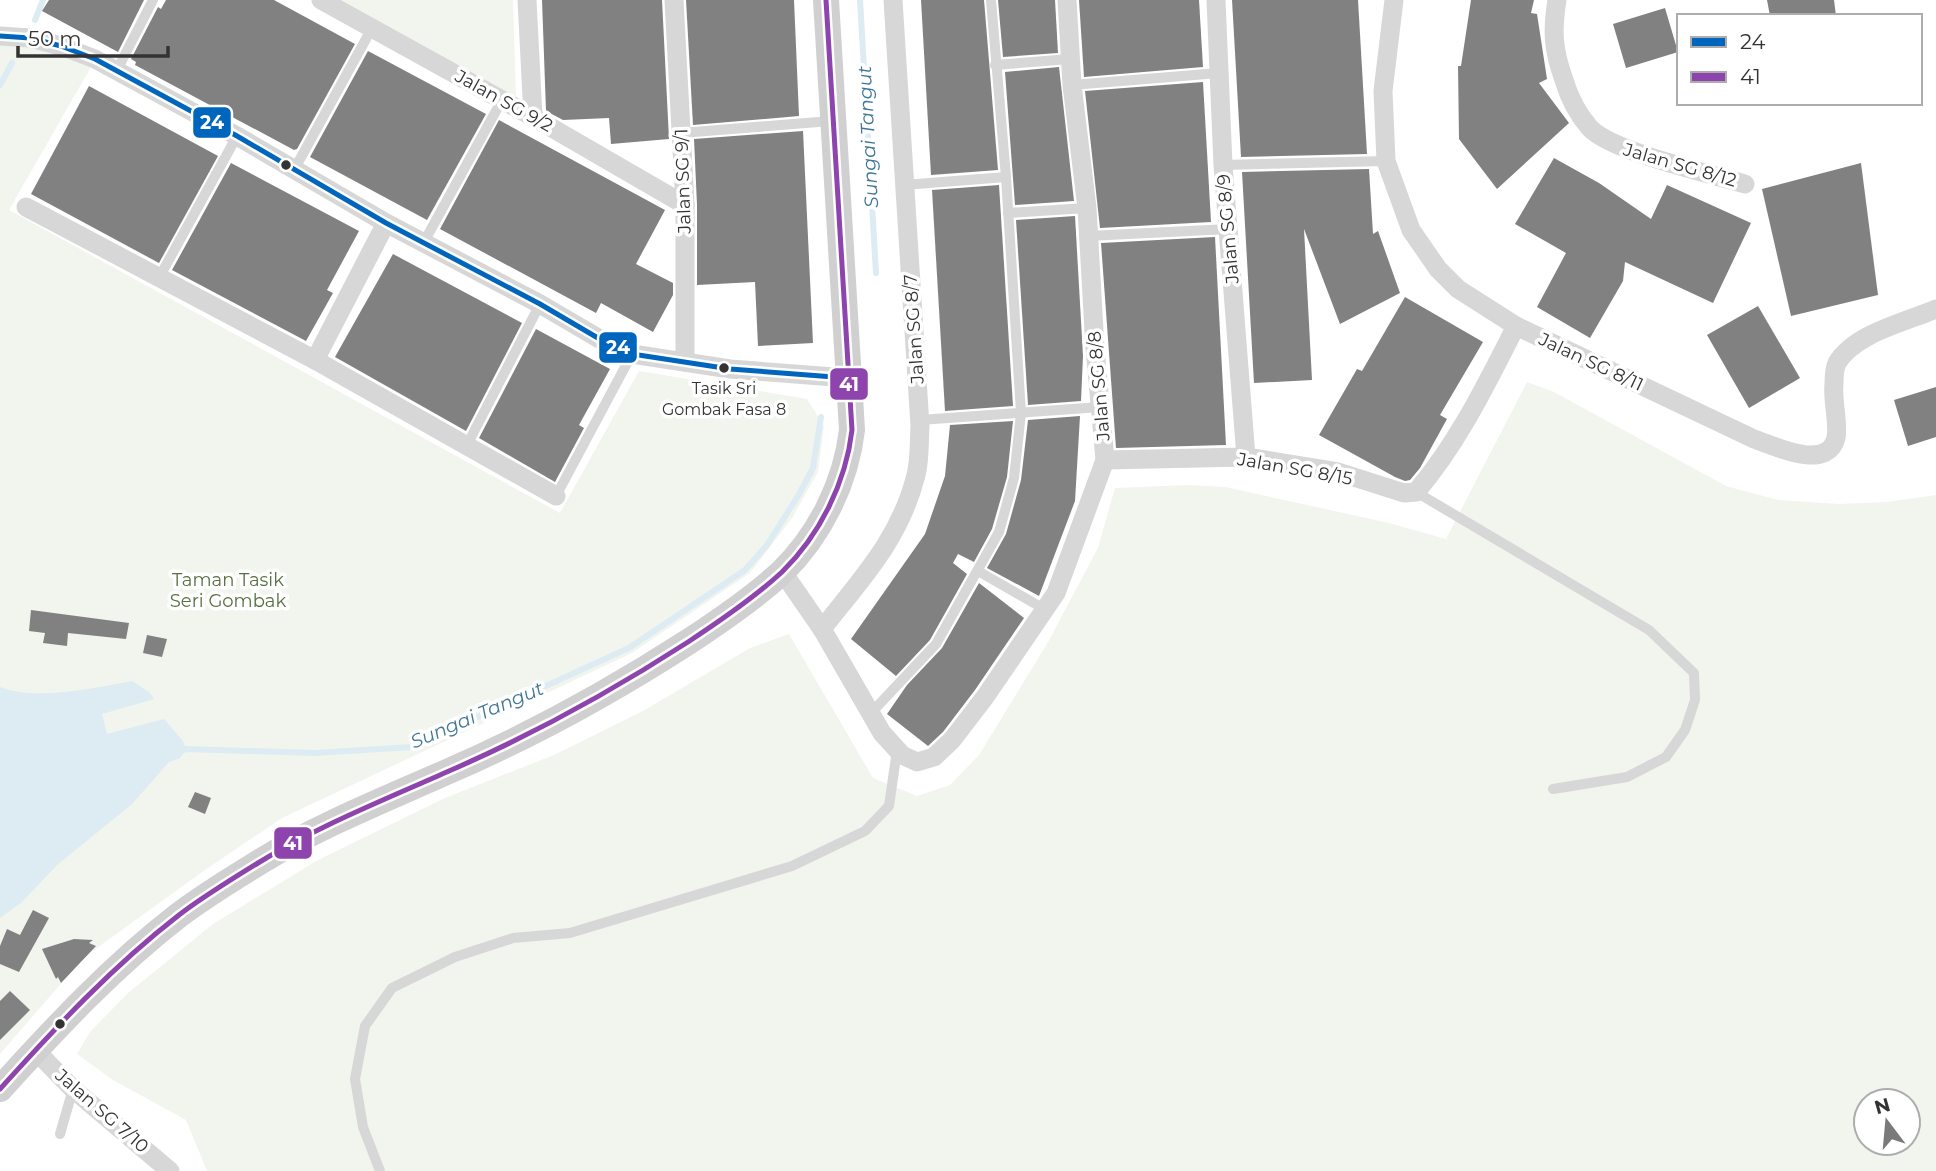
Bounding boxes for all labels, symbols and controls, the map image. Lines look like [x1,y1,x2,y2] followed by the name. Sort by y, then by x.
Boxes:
[18,14,168,58] scale bar
[1677,14,1922,105] legend
[28,26,82,51] text: 50 m
[1740,29,1765,54] text: 24
[1740,64,1761,89] text: 41
[450,65,557,137] street label: Jalan SG 9/2
[853,65,883,209] water label: Sungai Tangut
[192,106,232,139] line badge: 24
[200,111,224,134] text: 24
[670,128,696,235] street label: Jalan SG 9/1
[1620,138,1739,192] street label: Jalan SG 8/12
[279,158,293,172] unlabelled marker
[1212,173,1244,286] street label: Jalan SG 8/9
[899,273,929,386] street label: Jalan SG 8/7
[1534,328,1647,396] street label: Jalan SG 8/11
[1083,330,1115,443] street label: Jalan SG 8/8
[598,331,638,364] line badge: 24
[606,336,630,359] text: 24
[717,361,731,375] marker: Tasik Sri Gombak Fasa 8
[829,367,869,401] line badge: 41
[839,373,859,396] text: 41
[662,379,786,419] place label: Tasik Sri Gombak Fasa 8
[1235,448,1354,490] street label: Jalan SG 8/15
[170,569,286,612] park label: Taman Tasik Seri Gombak
[407,676,547,753] water label: Sungai Tangut
[273,826,313,860] line badge: 41
[283,832,303,855] text: 41
[53,1017,67,1031] unlabelled marker
[50,1064,153,1158] street label: Jalan SG 7/10
[1852,1087,1922,1157] north arrow
[1872,1093,1893,1119] text: N

